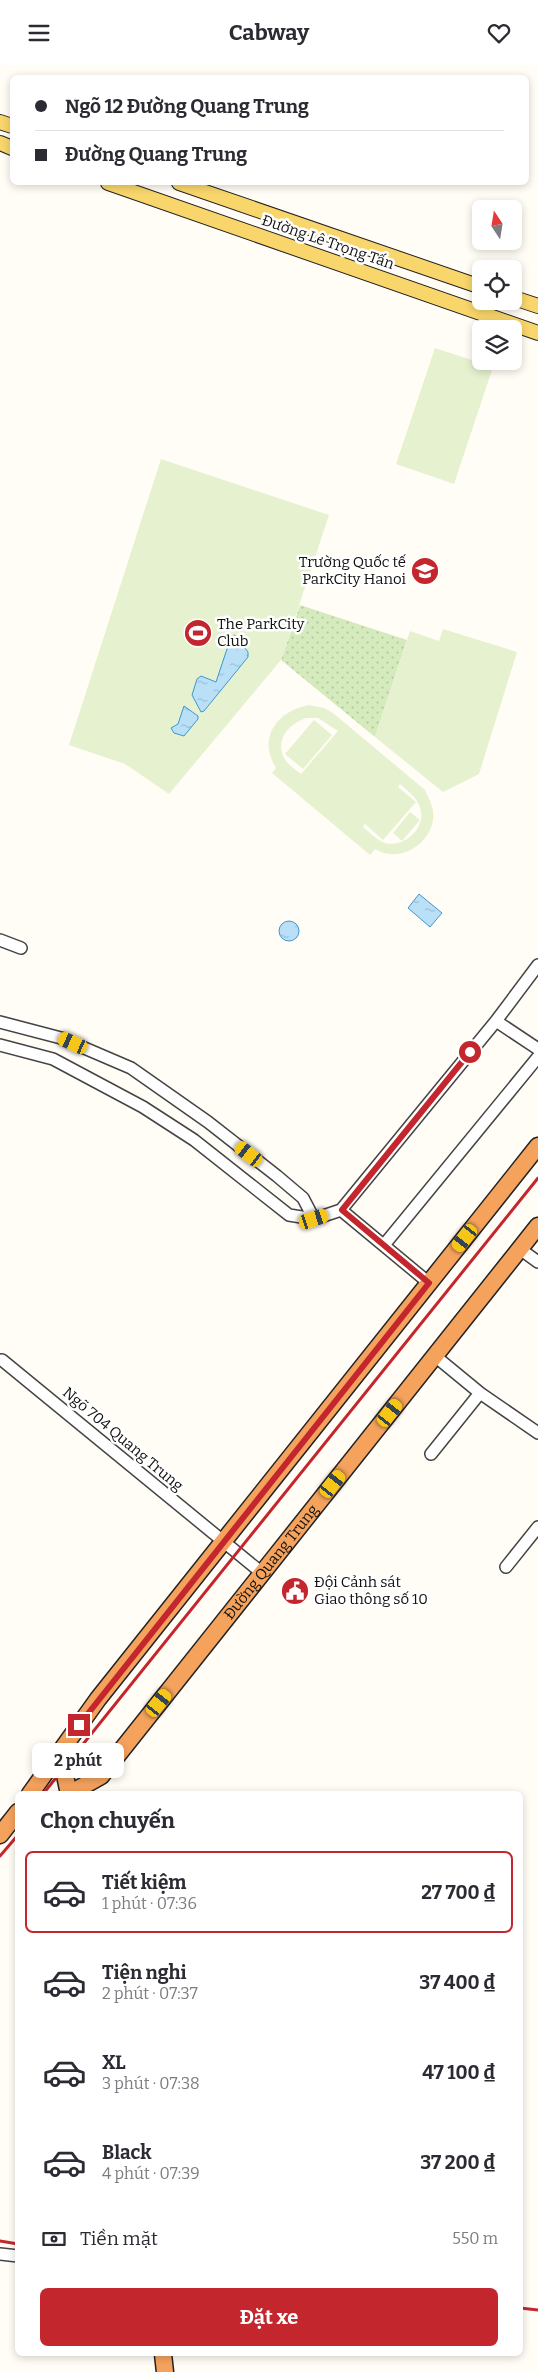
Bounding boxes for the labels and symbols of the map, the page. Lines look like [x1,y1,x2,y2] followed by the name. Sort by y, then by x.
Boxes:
[472,200,522,250] north arrow
[259,211,397,273] street label: Đường Lê Trọng Tấn
[299,553,407,588] place label: Trường Quốc tế ParkCity Hanoi
[410,556,440,586] school or university icon: Trường Quốc tế ParkCity Hanoi
[217,615,304,650] place label: The ParkCity Club
[183,618,213,648] sports icon: The ParkCity Club
[56,1030,89,1056] car
[459,1041,481,1063] route start
[232,1139,265,1169] car
[297,1207,330,1231] car
[449,1222,480,1254] car
[59,1383,187,1495] street label: Ngõ 704 Quang Trung
[374,1397,405,1429] car
[317,1468,348,1500] car
[220,1501,322,1623] street label: Đường Quang Trung
[314,1573,428,1608] place label: Đội Cảnh sát Giao thông số 10
[280,1576,310,1606] public building icon: Đội Cảnh sát Giao thông số 10
[143,1687,174,1719] car
[68,1714,90,1736] route end
[33,1743,125,1777] callout: 2 phút

